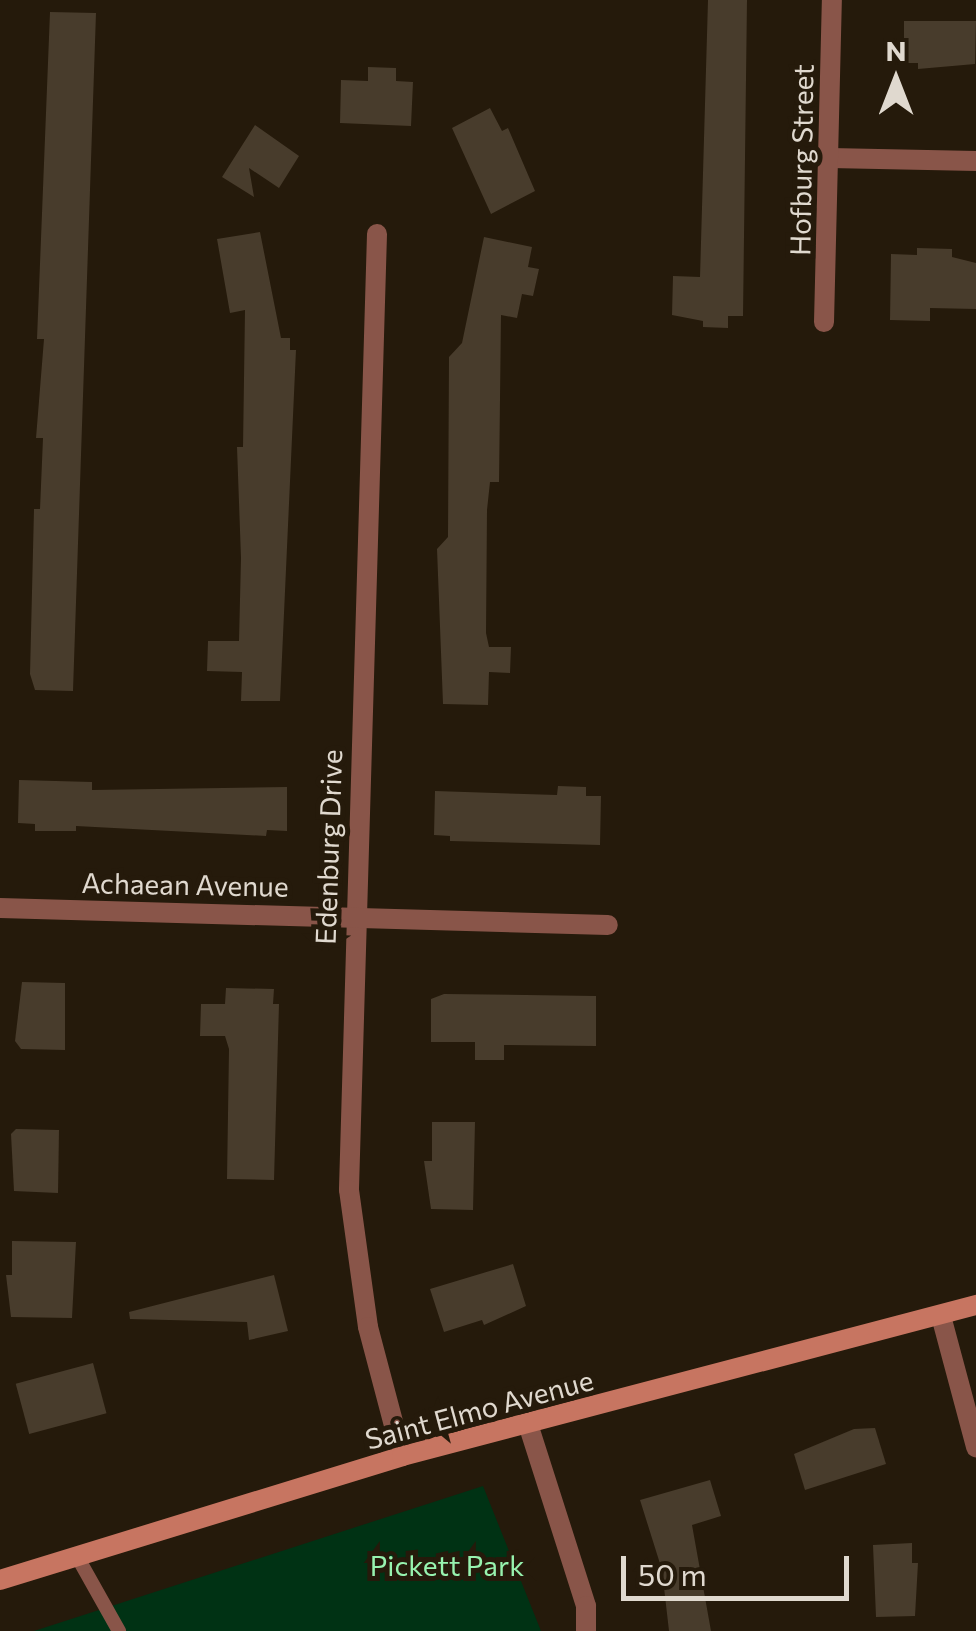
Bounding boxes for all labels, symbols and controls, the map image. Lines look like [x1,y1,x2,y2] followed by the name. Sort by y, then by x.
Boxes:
[846,30,946,130] north arrow
[886,33,907,67] text: N
[783,64,819,256] street label: Hofburg Street
[308,749,348,945] street label: Edenburg Drive
[81,865,289,903] street label: Achaean Avenue
[361,1362,597,1456] street label: Saint Elmo Avenue
[626,1536,854,1598] scale bar
[370,1548,524,1582] park label: Pickett Park
[638,1555,707,1592] text: 50 m

